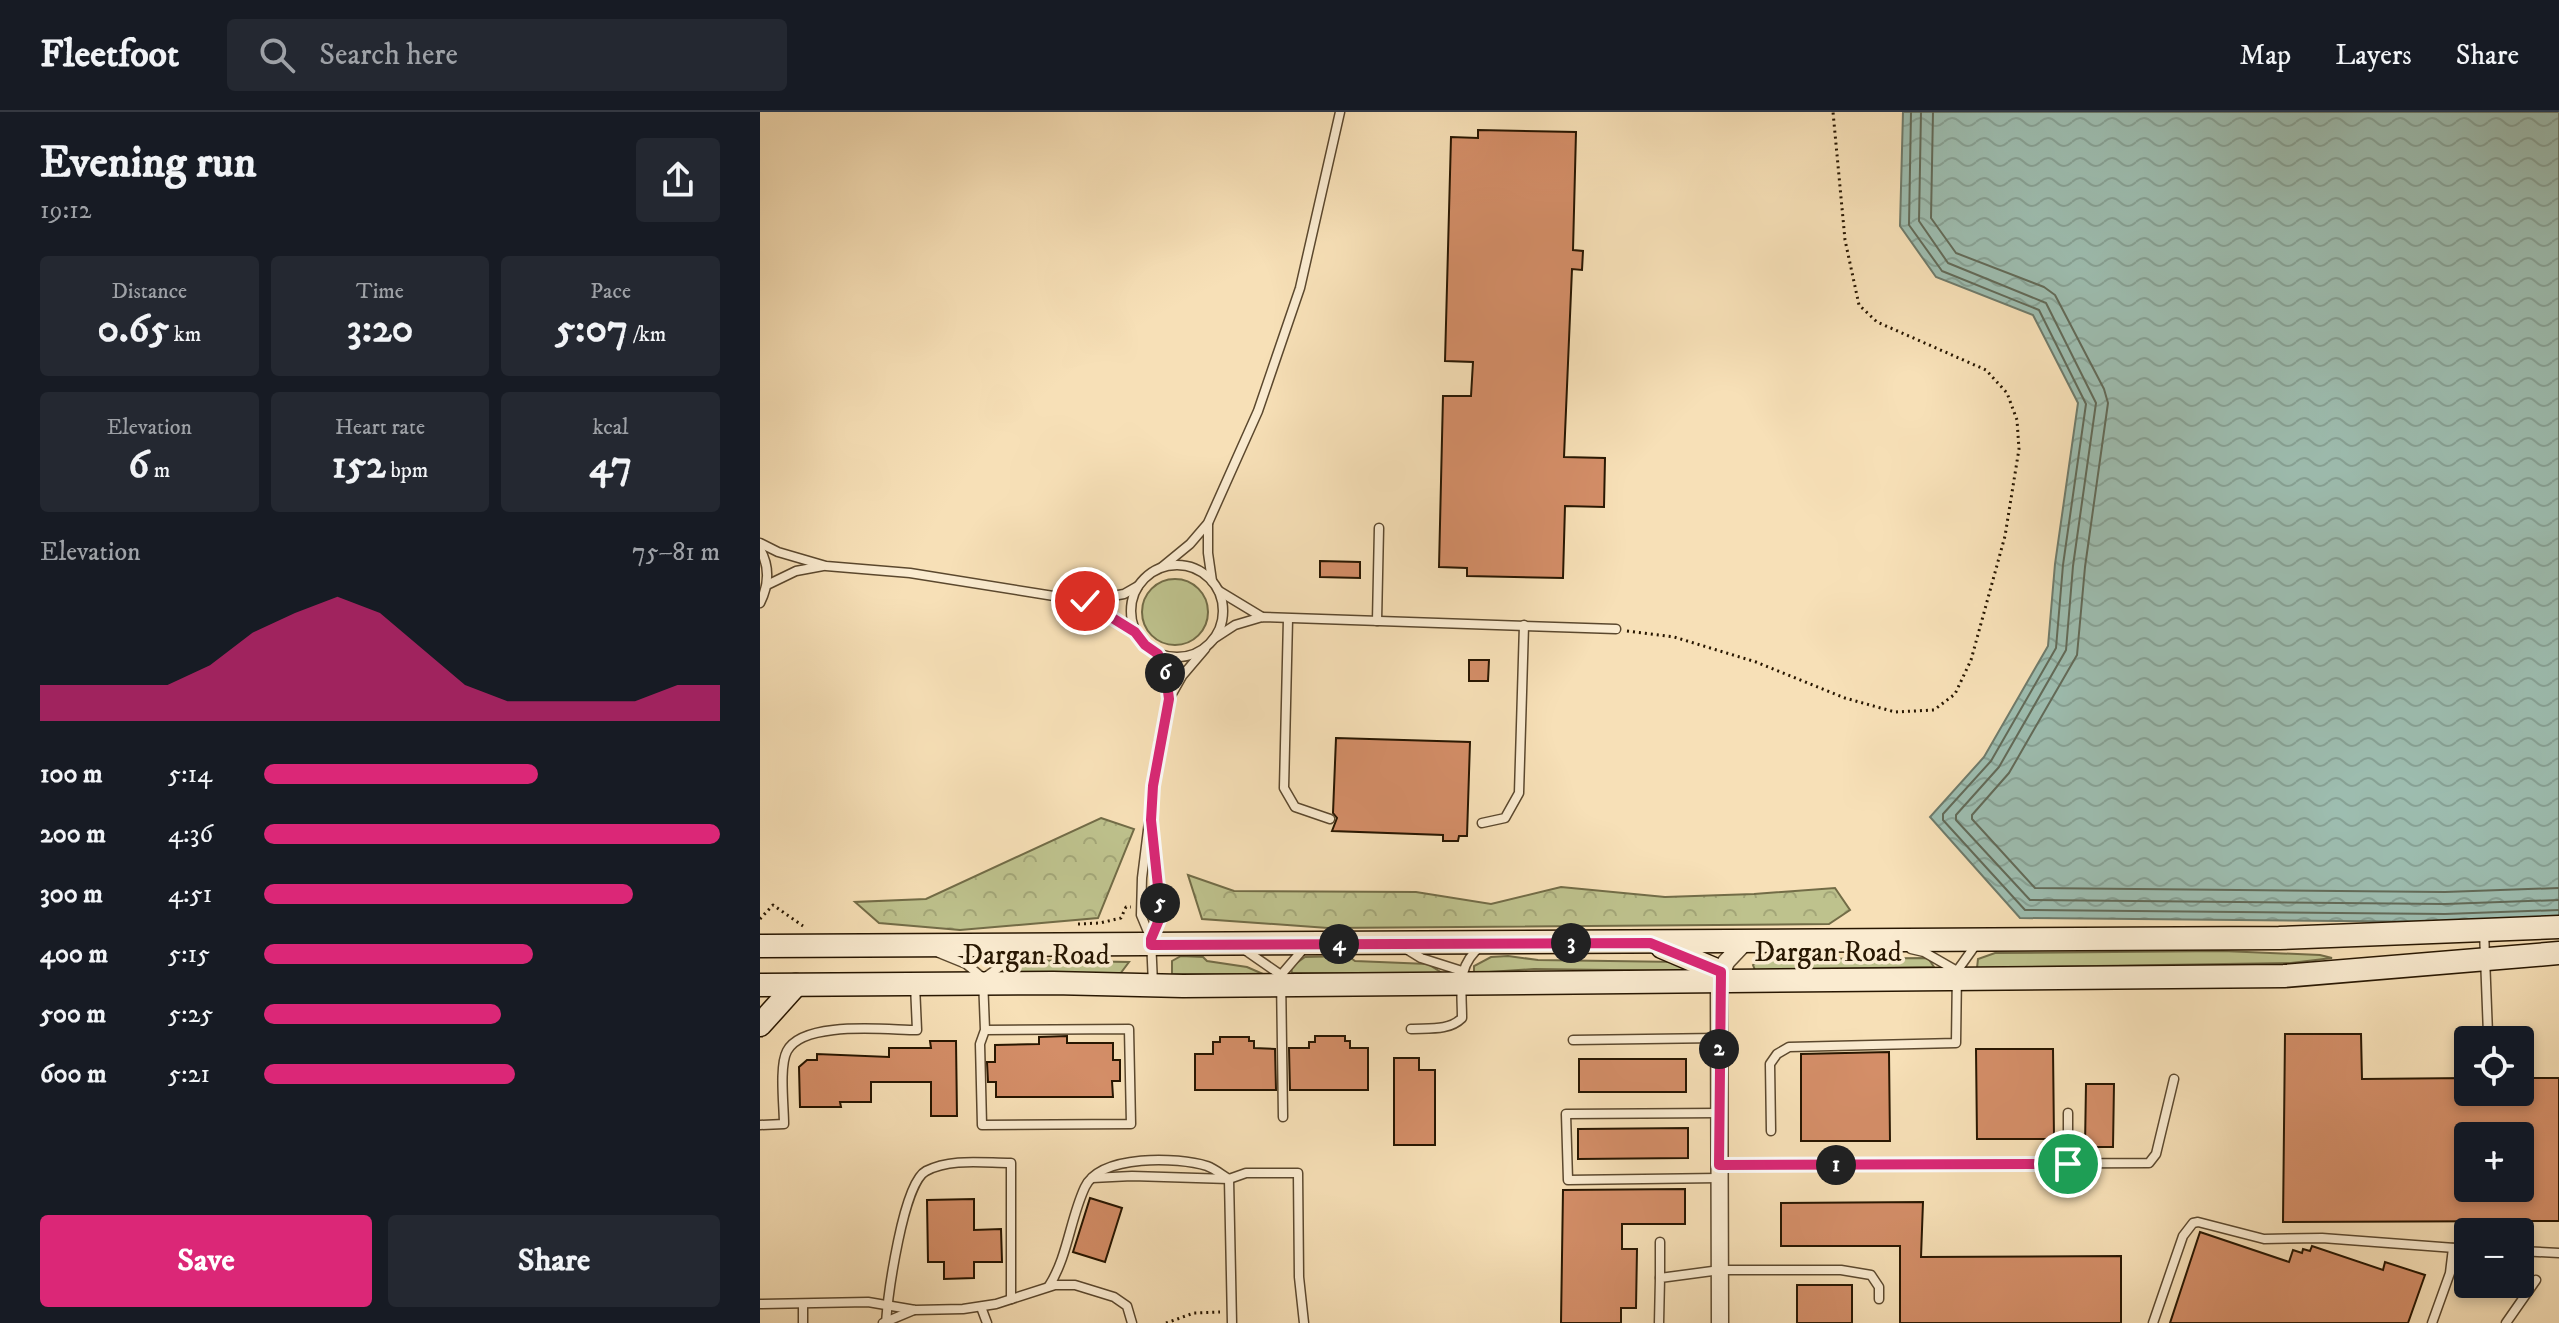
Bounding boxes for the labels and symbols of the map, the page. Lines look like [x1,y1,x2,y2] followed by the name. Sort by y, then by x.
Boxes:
[1051,567,1119,635] pin
[1145,653,1185,693] pin: 6
[1140,883,1180,923] pin: 5
[1551,923,1591,963] pin: 3
[1319,924,1359,964] pin: 4
[1754,935,1902,970] street label: Dargan Road
[962,938,1110,973] street label: Dargan Road
[1699,1029,1739,1069] pin: 2
[2034,1130,2102,1198] pin
[1816,1145,1856,1185] pin: 1

